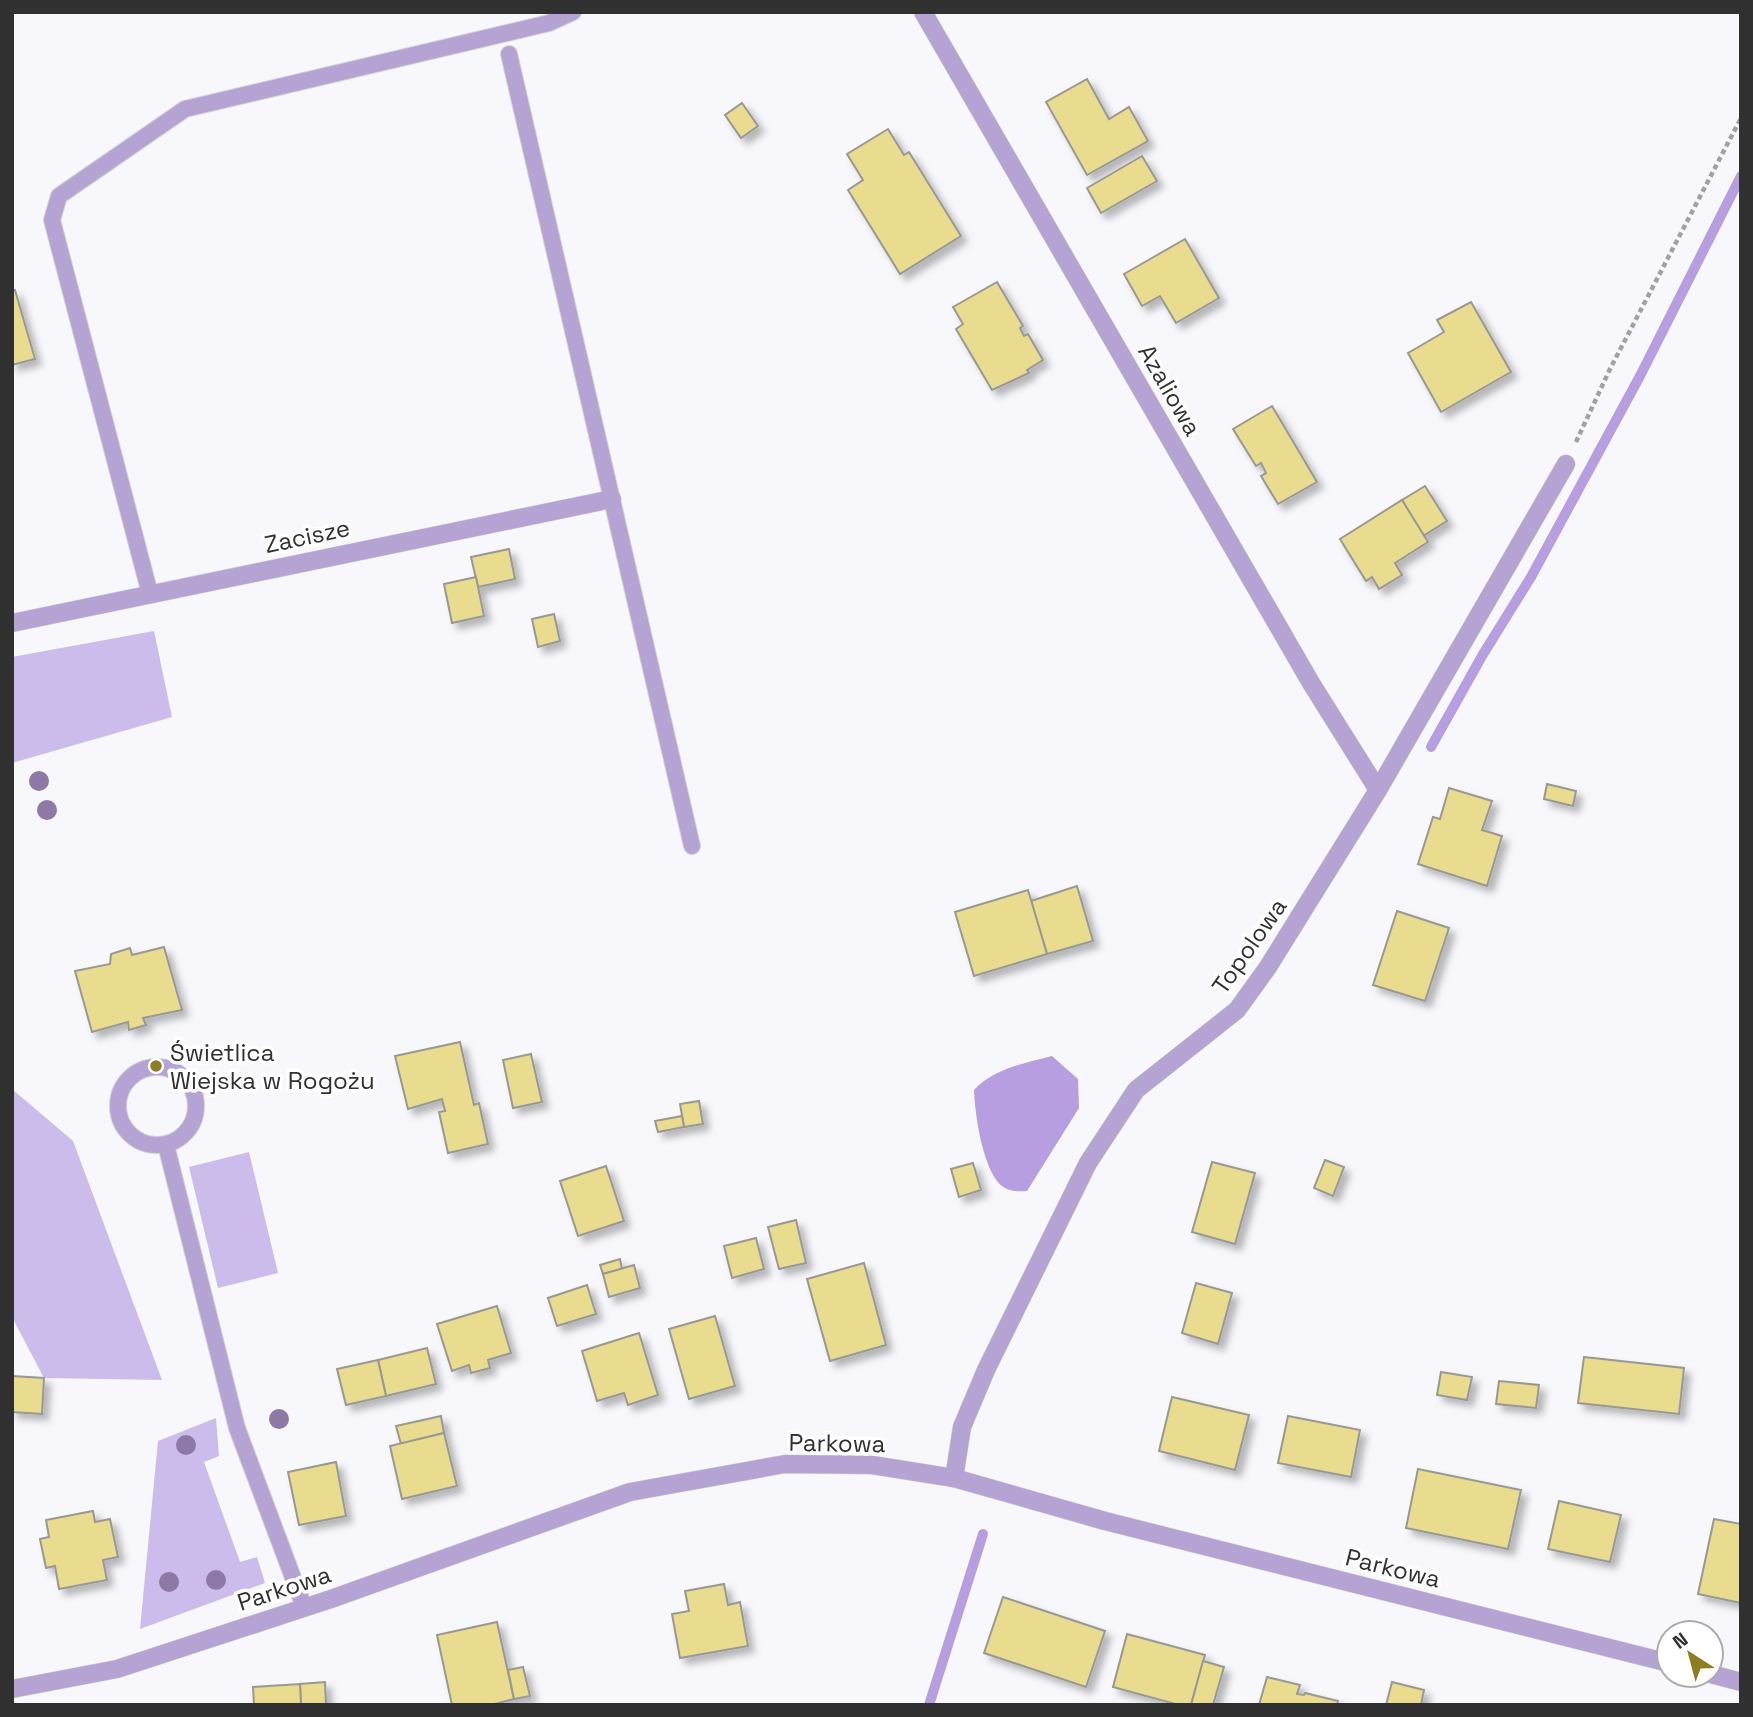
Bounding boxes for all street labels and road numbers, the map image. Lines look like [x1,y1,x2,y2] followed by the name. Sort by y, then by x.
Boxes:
[1131,339,1209,441] street label: Azaliowa
[261,512,353,560] street label: Zacisze
[1205,892,1293,1000] street label: Topolowa
[788,1427,886,1459] street label: Parkowa
[1342,1541,1444,1595] street label: Parkowa
[233,1558,335,1618] street label: Parkowa

